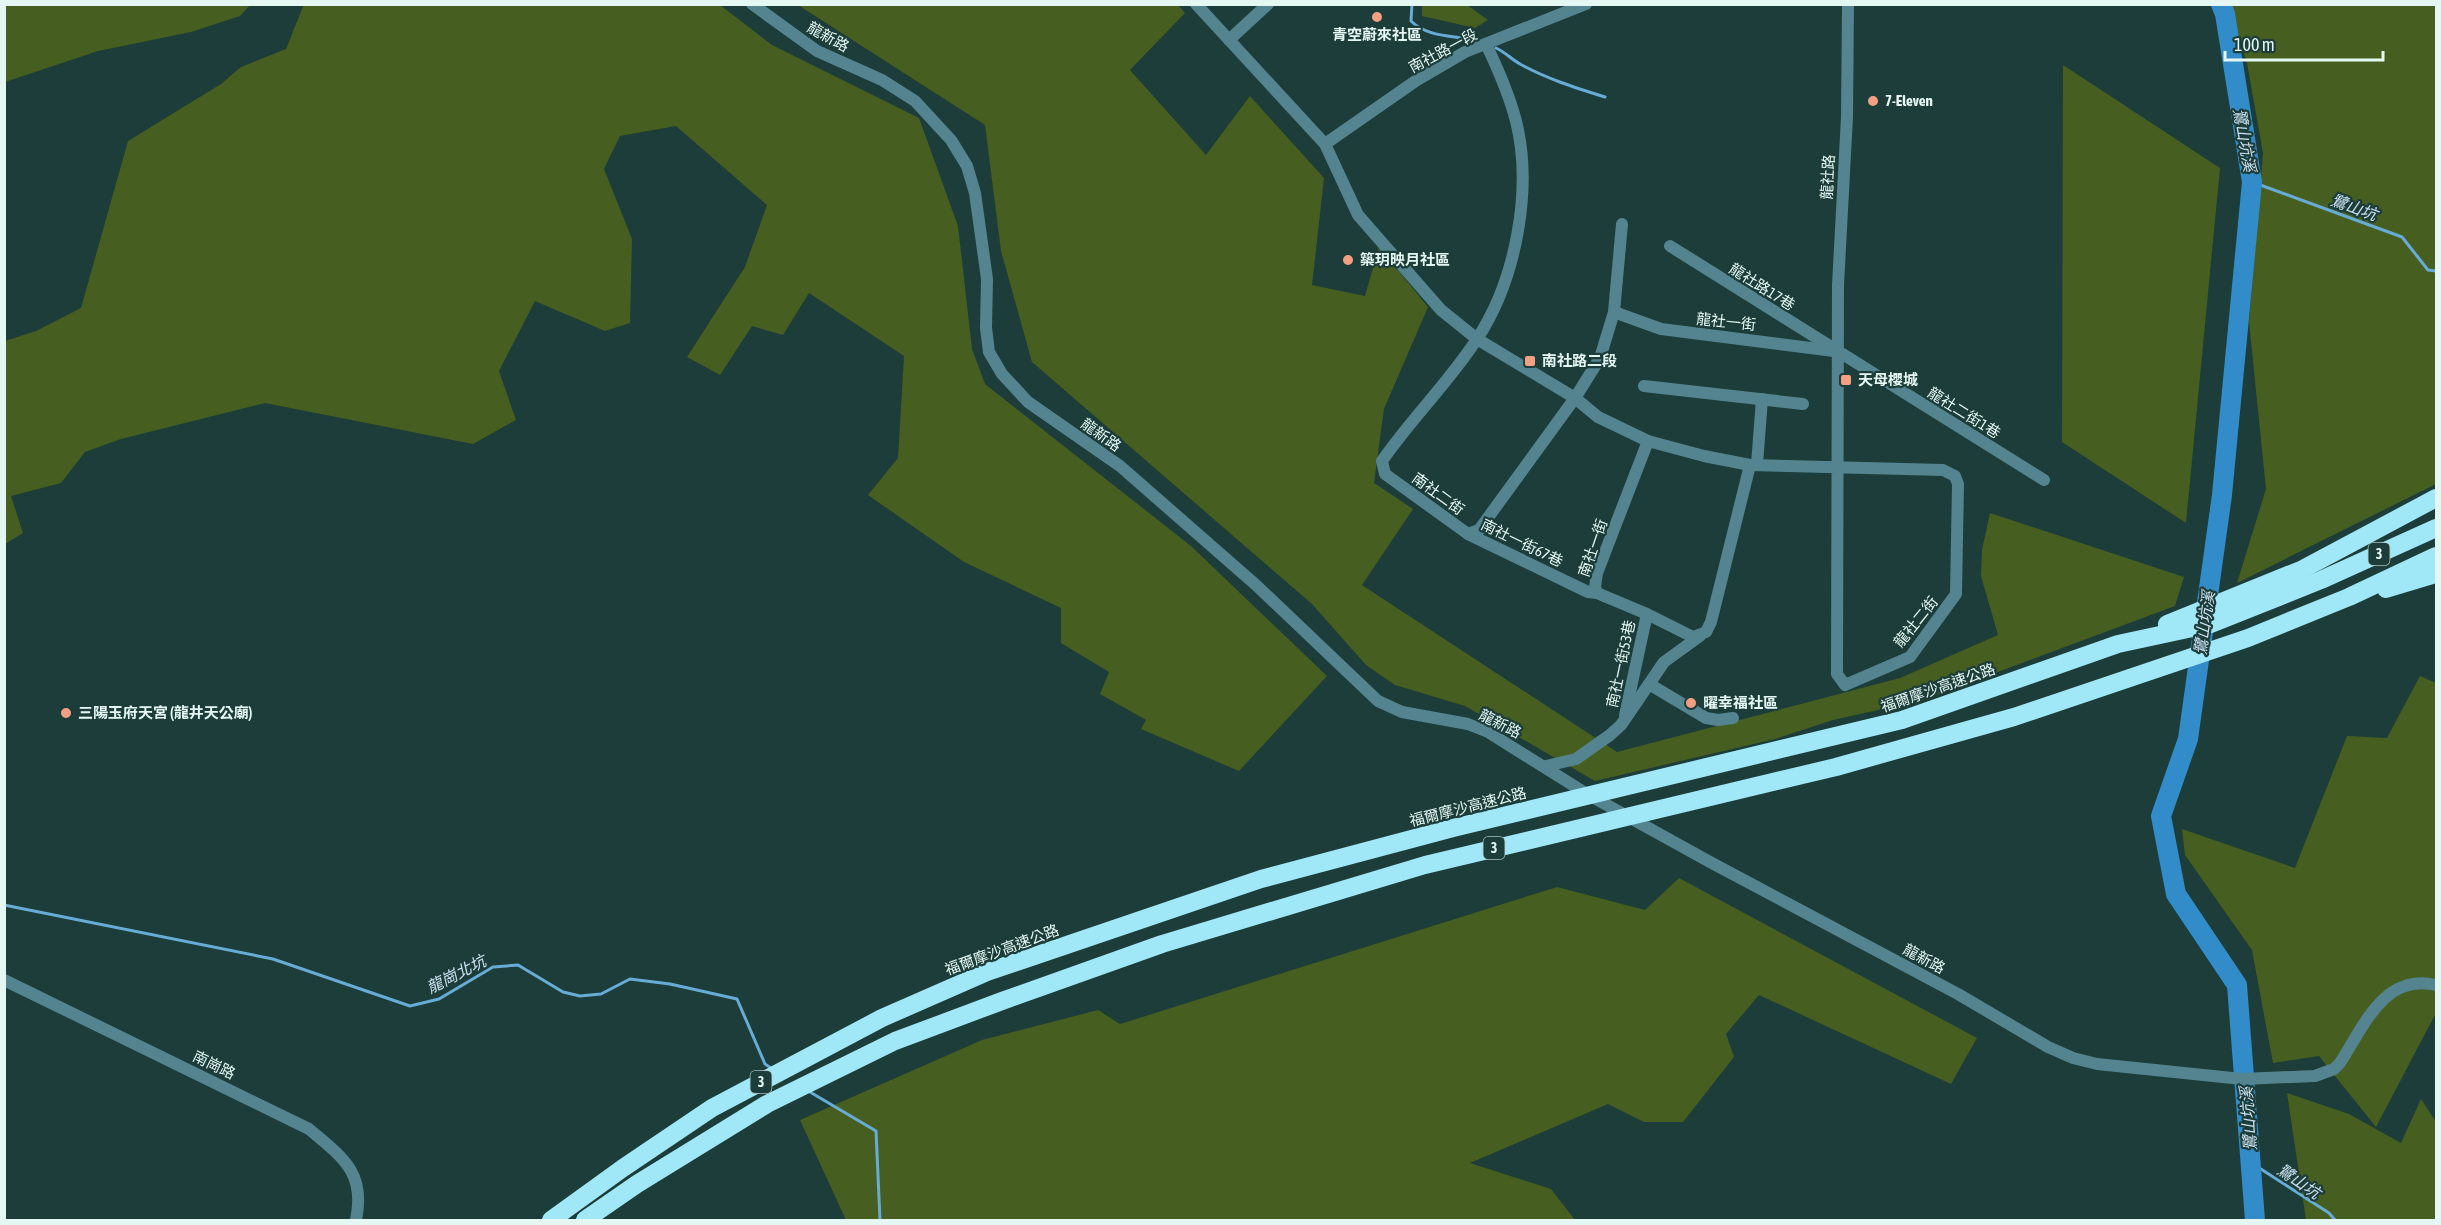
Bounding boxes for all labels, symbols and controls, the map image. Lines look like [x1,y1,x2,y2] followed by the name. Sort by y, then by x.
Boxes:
[1370,10,1384,24] marker: 青空蔚來社區
[804,18,852,55] street label: 龍新路
[2225,24,2382,62] scale bar
[1406,25,1480,76] street label: 南社路一段
[1332,26,1422,43] place label: 青空蔚來社區
[2234,34,2275,55] text: 100 m
[1885,92,1933,109] place label: 7-Eleven
[1866,94,1880,108] marker: 7-Eleven
[2231,107,2260,175] water label: 鷺山坑溪
[1818,154,1837,200] street label: 龍社路
[2328,190,2382,224] water label: 鷺山坑
[1360,251,1450,268] place label: 築玥映月社區
[1341,253,1355,267] marker: 築玥映月社區
[1726,260,1798,313] street label: 龍社路17巷
[1695,310,1757,333] street label: 龍社一街
[1542,352,1617,369] place label: 南社路二段
[1523,354,1537,368] marker: 南社路二段
[1858,371,1918,388] place label: 天母櫻城
[1839,373,1853,387] marker: 天母櫻城
[1925,384,2004,442] street label: 龍社二街1巷
[1078,415,1125,454] street label: 龍新路
[1409,469,1468,518] street label: 南社二街
[1478,515,1566,570] street label: 南社一街67巷
[1575,517,1610,579] street label: 南社一街
[2368,543,2390,565] road number: 3
[2191,588,2218,656] water label: 鷺山坑溪
[1890,593,1941,650] street label: 龍社二街
[1603,619,1638,709] street label: 南社一街53巷
[1878,660,1997,715] street label: 福爾摩沙高速公路
[1703,694,1778,711] place label: 曜幸福社區
[1684,696,1698,710] marker: 曜幸福社區
[78,704,252,721] place label: 三陽玉府天宮 (龍井天公廟)
[59,706,73,720] marker: 三陽玉府天宮 (龍井天公廟)
[1476,706,1524,741] street label: 龍新路
[1408,784,1528,829] street label: 福爾摩沙高速公路
[1484,837,1504,859] road number: 3
[943,921,1061,978] street label: 福爾摩沙高速公路
[1900,940,1948,977] street label: 龍新路
[423,951,490,997] water label: 龍崗北坑
[190,1047,238,1082] street label: 南崗路
[750,1071,771,1093] road number: 3
[2237,1084,2259,1152] water label: 鷺山坑溪
[2274,1160,2326,1203] water label: 鷺山坑

